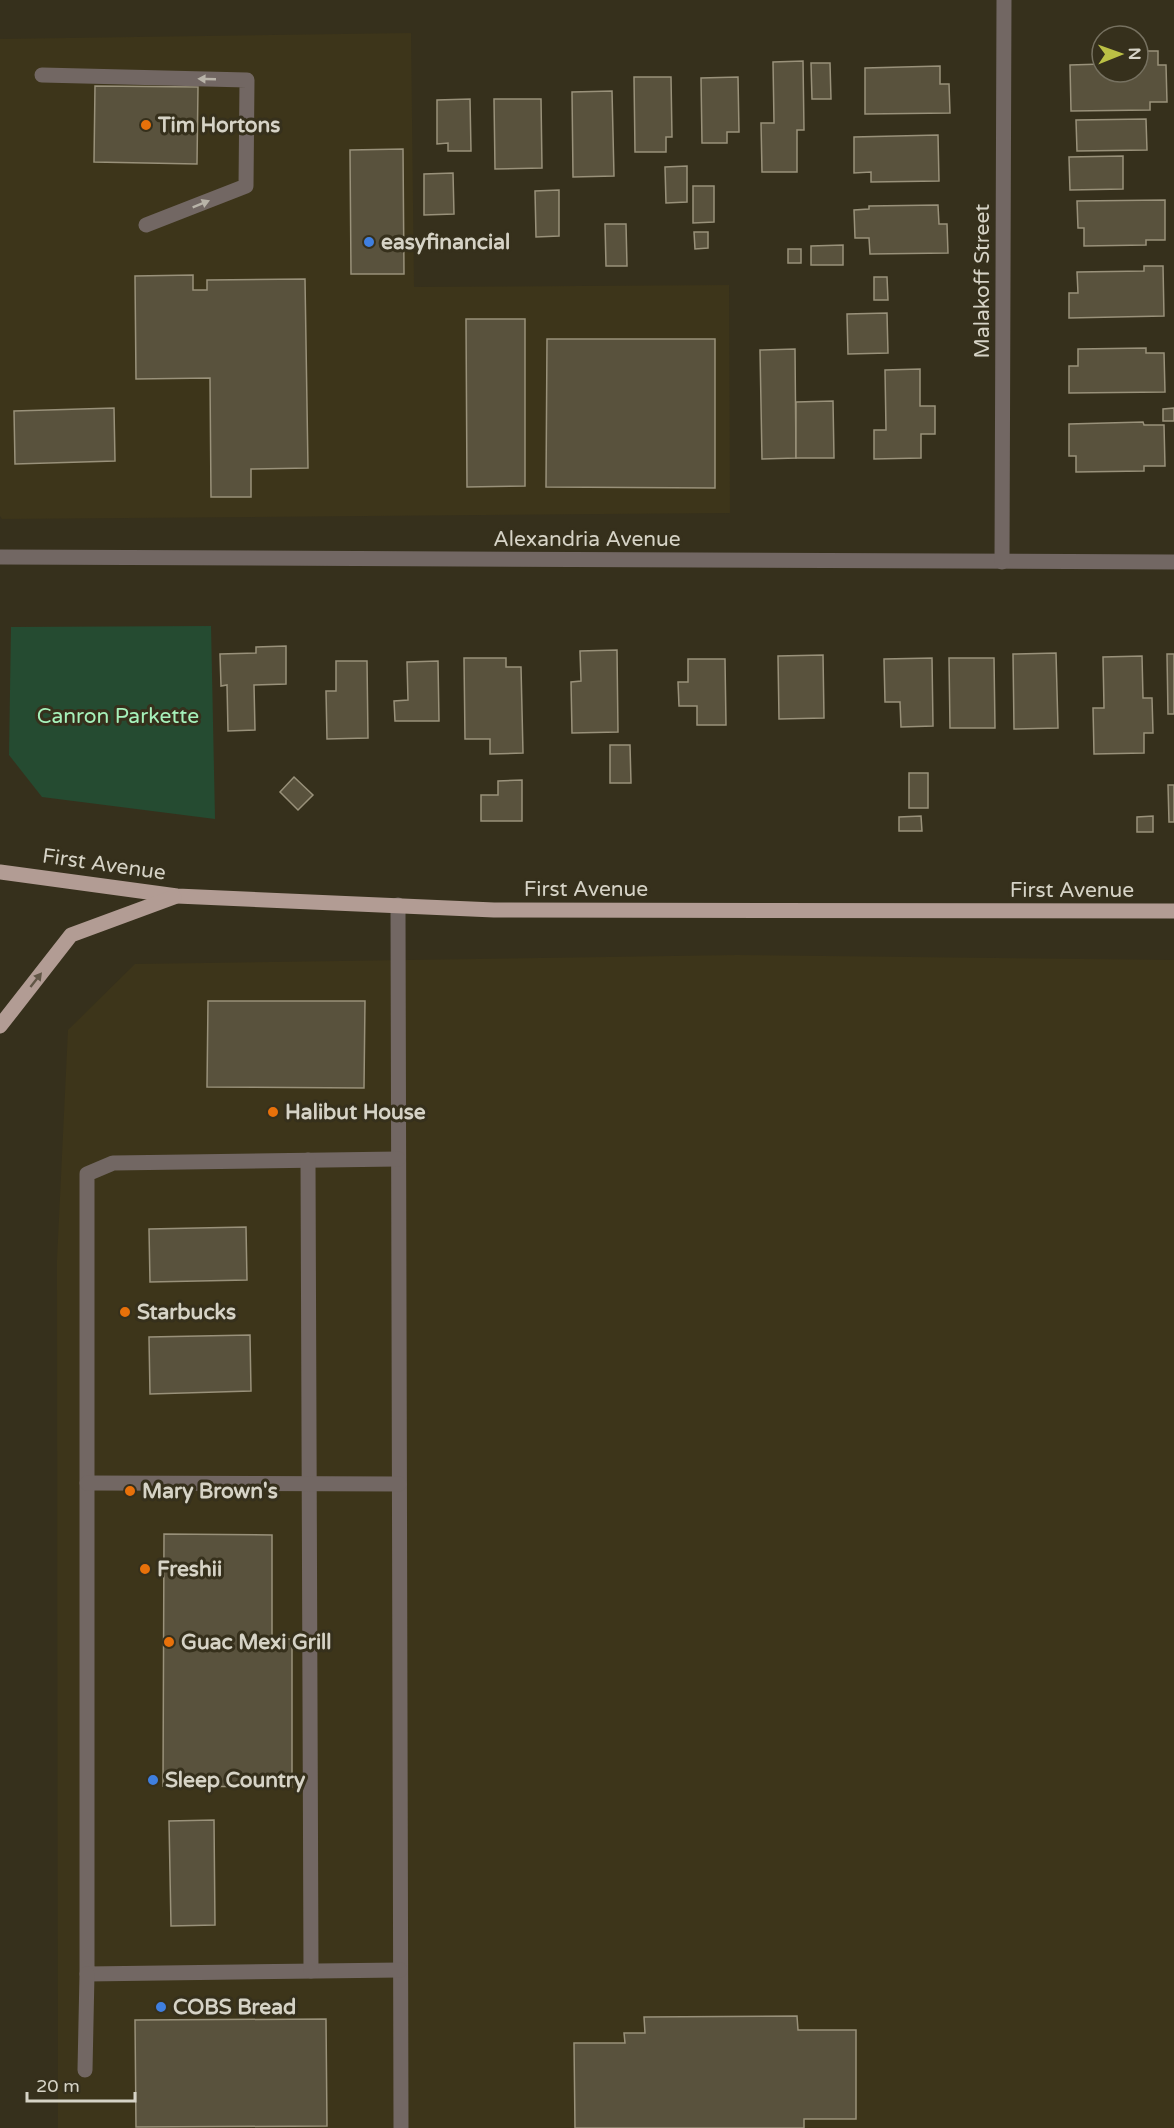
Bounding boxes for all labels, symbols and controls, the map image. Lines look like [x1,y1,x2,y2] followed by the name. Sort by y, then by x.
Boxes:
[1090,24,1150,84] north arrow
[1124,47,1144,60] text: N
[197,74,216,83] one-way arrow
[157,113,280,138] place label: Tim Hortons
[139,118,153,132] marker: Tim Hortons
[192,199,210,209] one-way arrow
[970,204,995,358] street label: Malakoff Street
[381,230,510,255] place label: easyfinancial
[362,235,376,249] marker: easyfinancial
[493,527,681,552] street label: Alexandria Avenue
[37,704,199,729] park label: Canron Parkette
[41,843,167,886] street label: First Avenue
[524,877,648,902] street label: First Avenue
[1010,878,1134,903] street label: First Avenue
[30,972,42,988] one-way arrow
[285,1100,426,1125] place label: Halibut House
[266,1105,280,1119] marker: Halibut House
[137,1300,236,1325] place label: Starbucks
[118,1305,132,1319] marker: Starbucks
[142,1479,278,1504] place label: Mary Brown's
[123,1484,137,1498] marker: Mary Brown's
[157,1557,222,1582] place label: Freshii
[138,1562,152,1576] marker: Freshii
[181,1630,332,1655] place label: Guac Mexi Grill
[162,1635,176,1649] marker: Guac Mexi Grill
[165,1768,306,1793] place label: Sleep Country
[146,1773,160,1787] marker: Sleep Country
[173,1995,296,2020] place label: COBS Bread
[154,2000,168,2014] marker: COBS Bread
[27,2065,135,2103] scale bar
[36,2075,80,2097] text: 20 m

